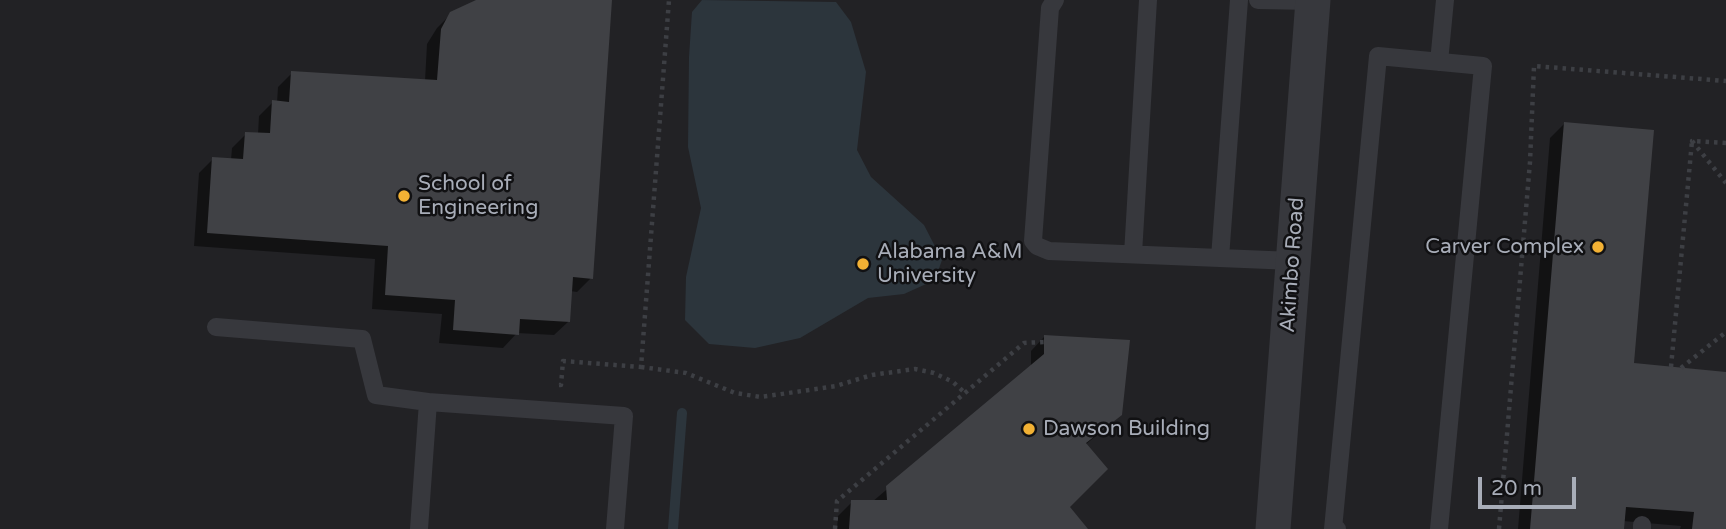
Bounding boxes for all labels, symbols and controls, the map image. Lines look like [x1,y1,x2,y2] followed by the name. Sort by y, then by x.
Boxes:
[418,171,538,221] place label: School of Engineering
[396,188,412,204] marker: School of Engineering
[1276,196,1310,334] street label: Akimbo Road
[1425,234,1584,260] place label: Carver Complex
[877,239,1022,289] place label: Alabama A&M University
[1590,239,1606,255] marker: Carver Complex
[855,256,871,272] marker: Alabama A&M University
[1043,416,1210,442] place label: Dawson Building
[1021,421,1037,437] marker: Dawson Building
[1481,462,1579,506] scale bar
[1491,476,1542,501] text: 20 m

